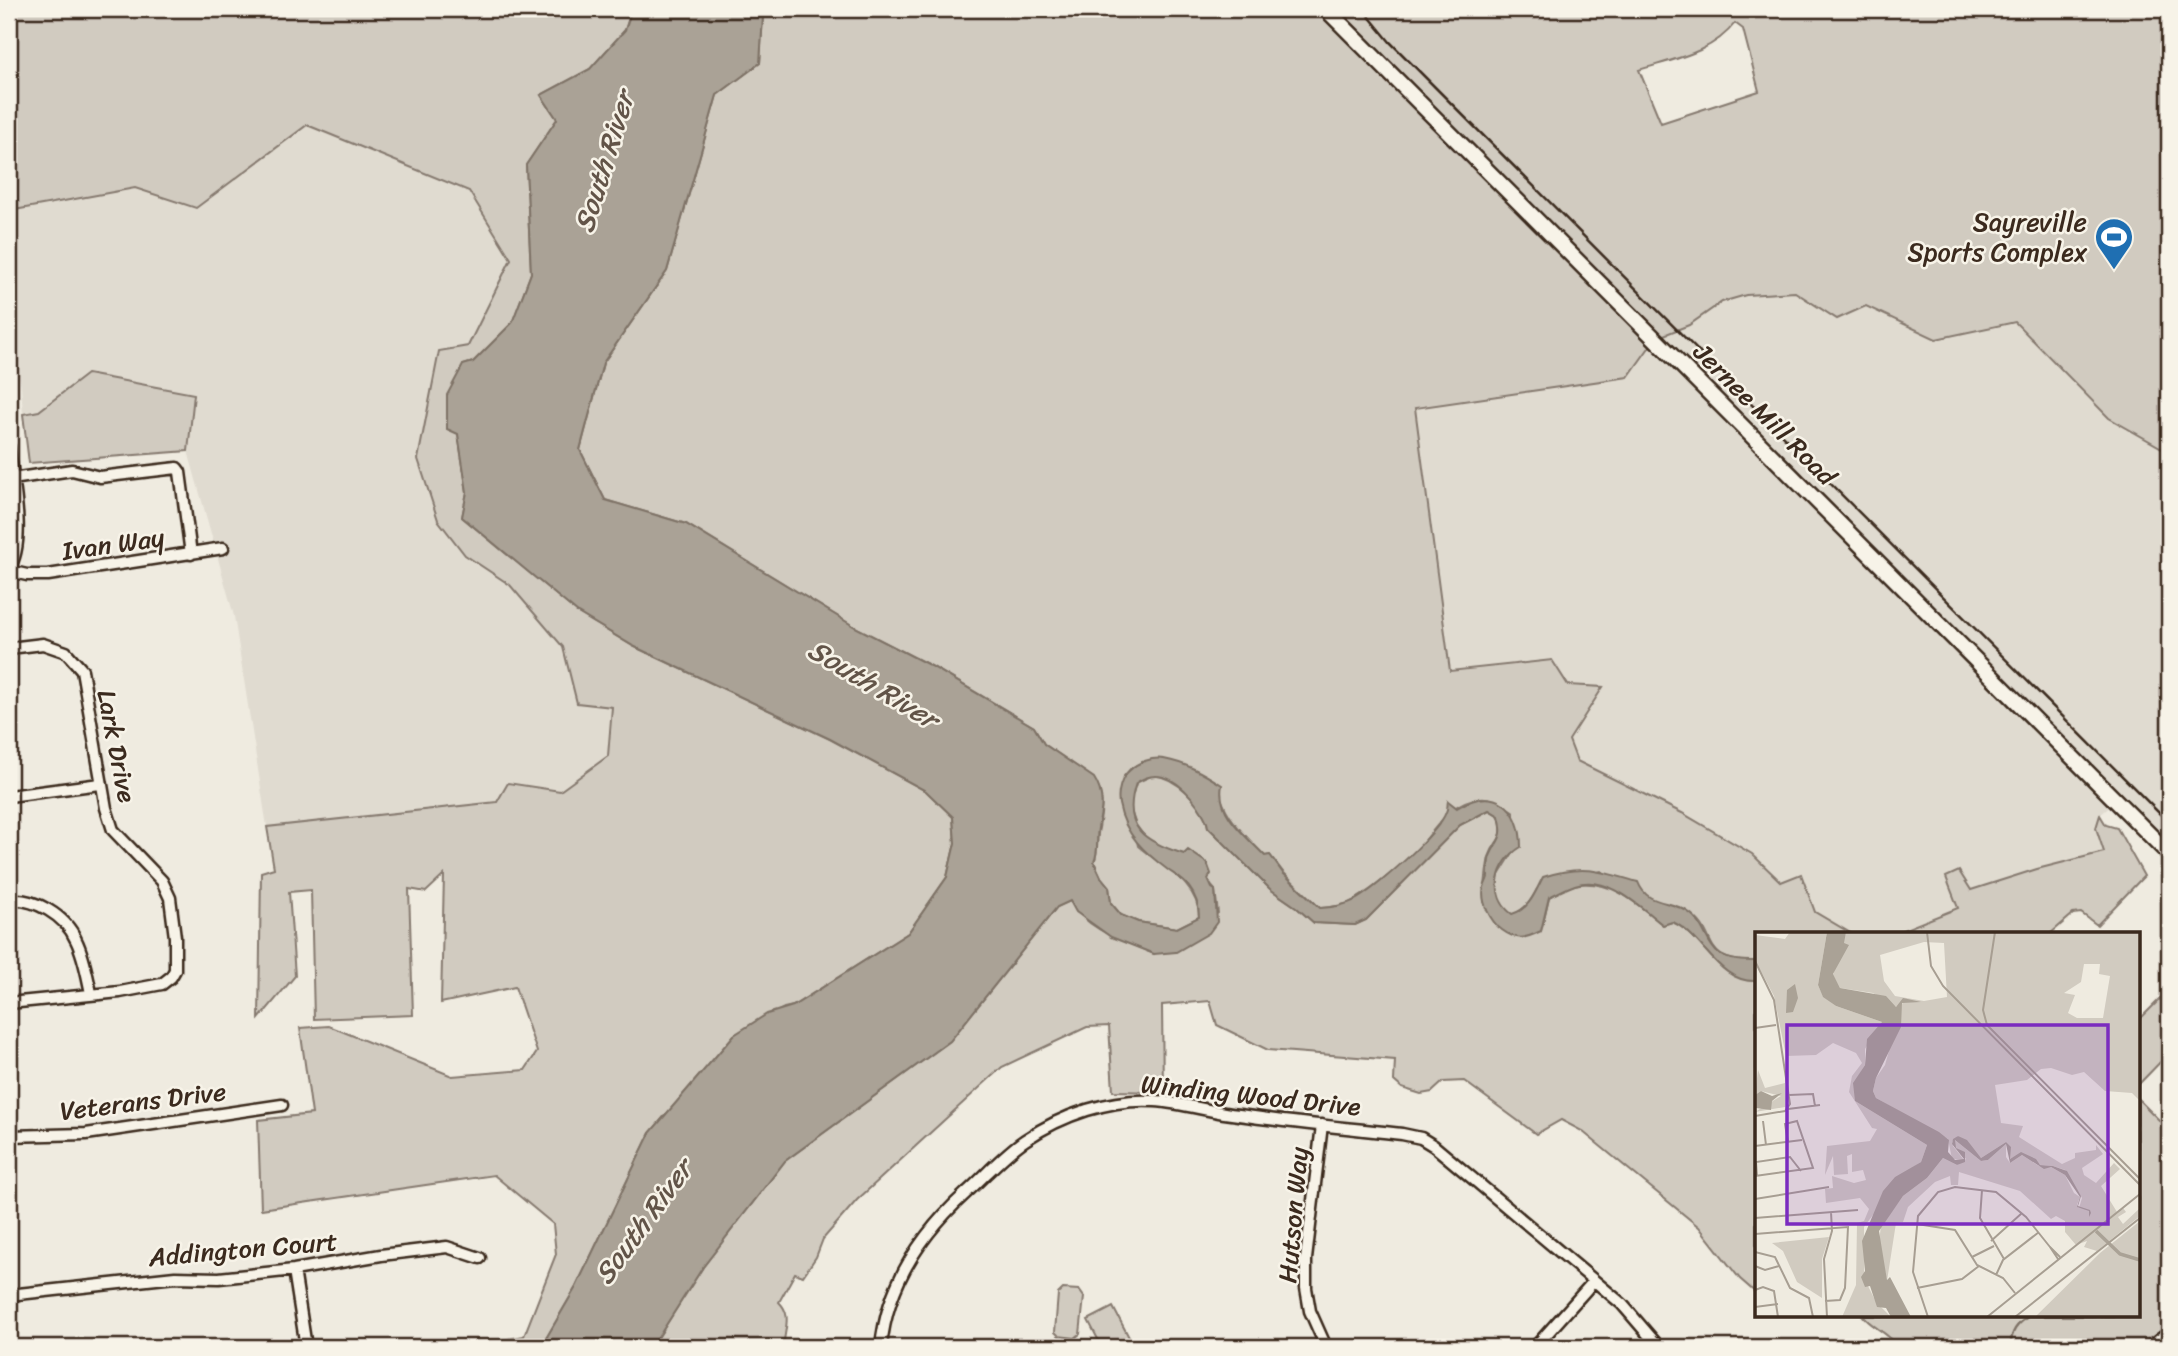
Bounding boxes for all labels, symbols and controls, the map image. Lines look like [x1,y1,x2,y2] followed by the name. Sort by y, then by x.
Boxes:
[559,80,650,238] water label: South River
[1908,199,2088,275] place label: Sayreville Sports Complex
[2093,216,2135,271] sports icon: Sayreville Sports Complex
[1681,330,1850,499] street label: Jernee Mill Road
[58,514,168,574] street label: Ivan Way
[798,626,952,745] water label: South River
[84,686,151,807] street label: Lark Drive
[1755,932,2140,1318] inset map
[1139,1061,1364,1129] street label: Winding Wood Drive
[57,1068,229,1134] street label: Veterans Drive
[581,1145,709,1295] water label: South River
[1264,1145,1322,1285] street label: Hutson Way
[146,1218,339,1280] street label: Addington Court

